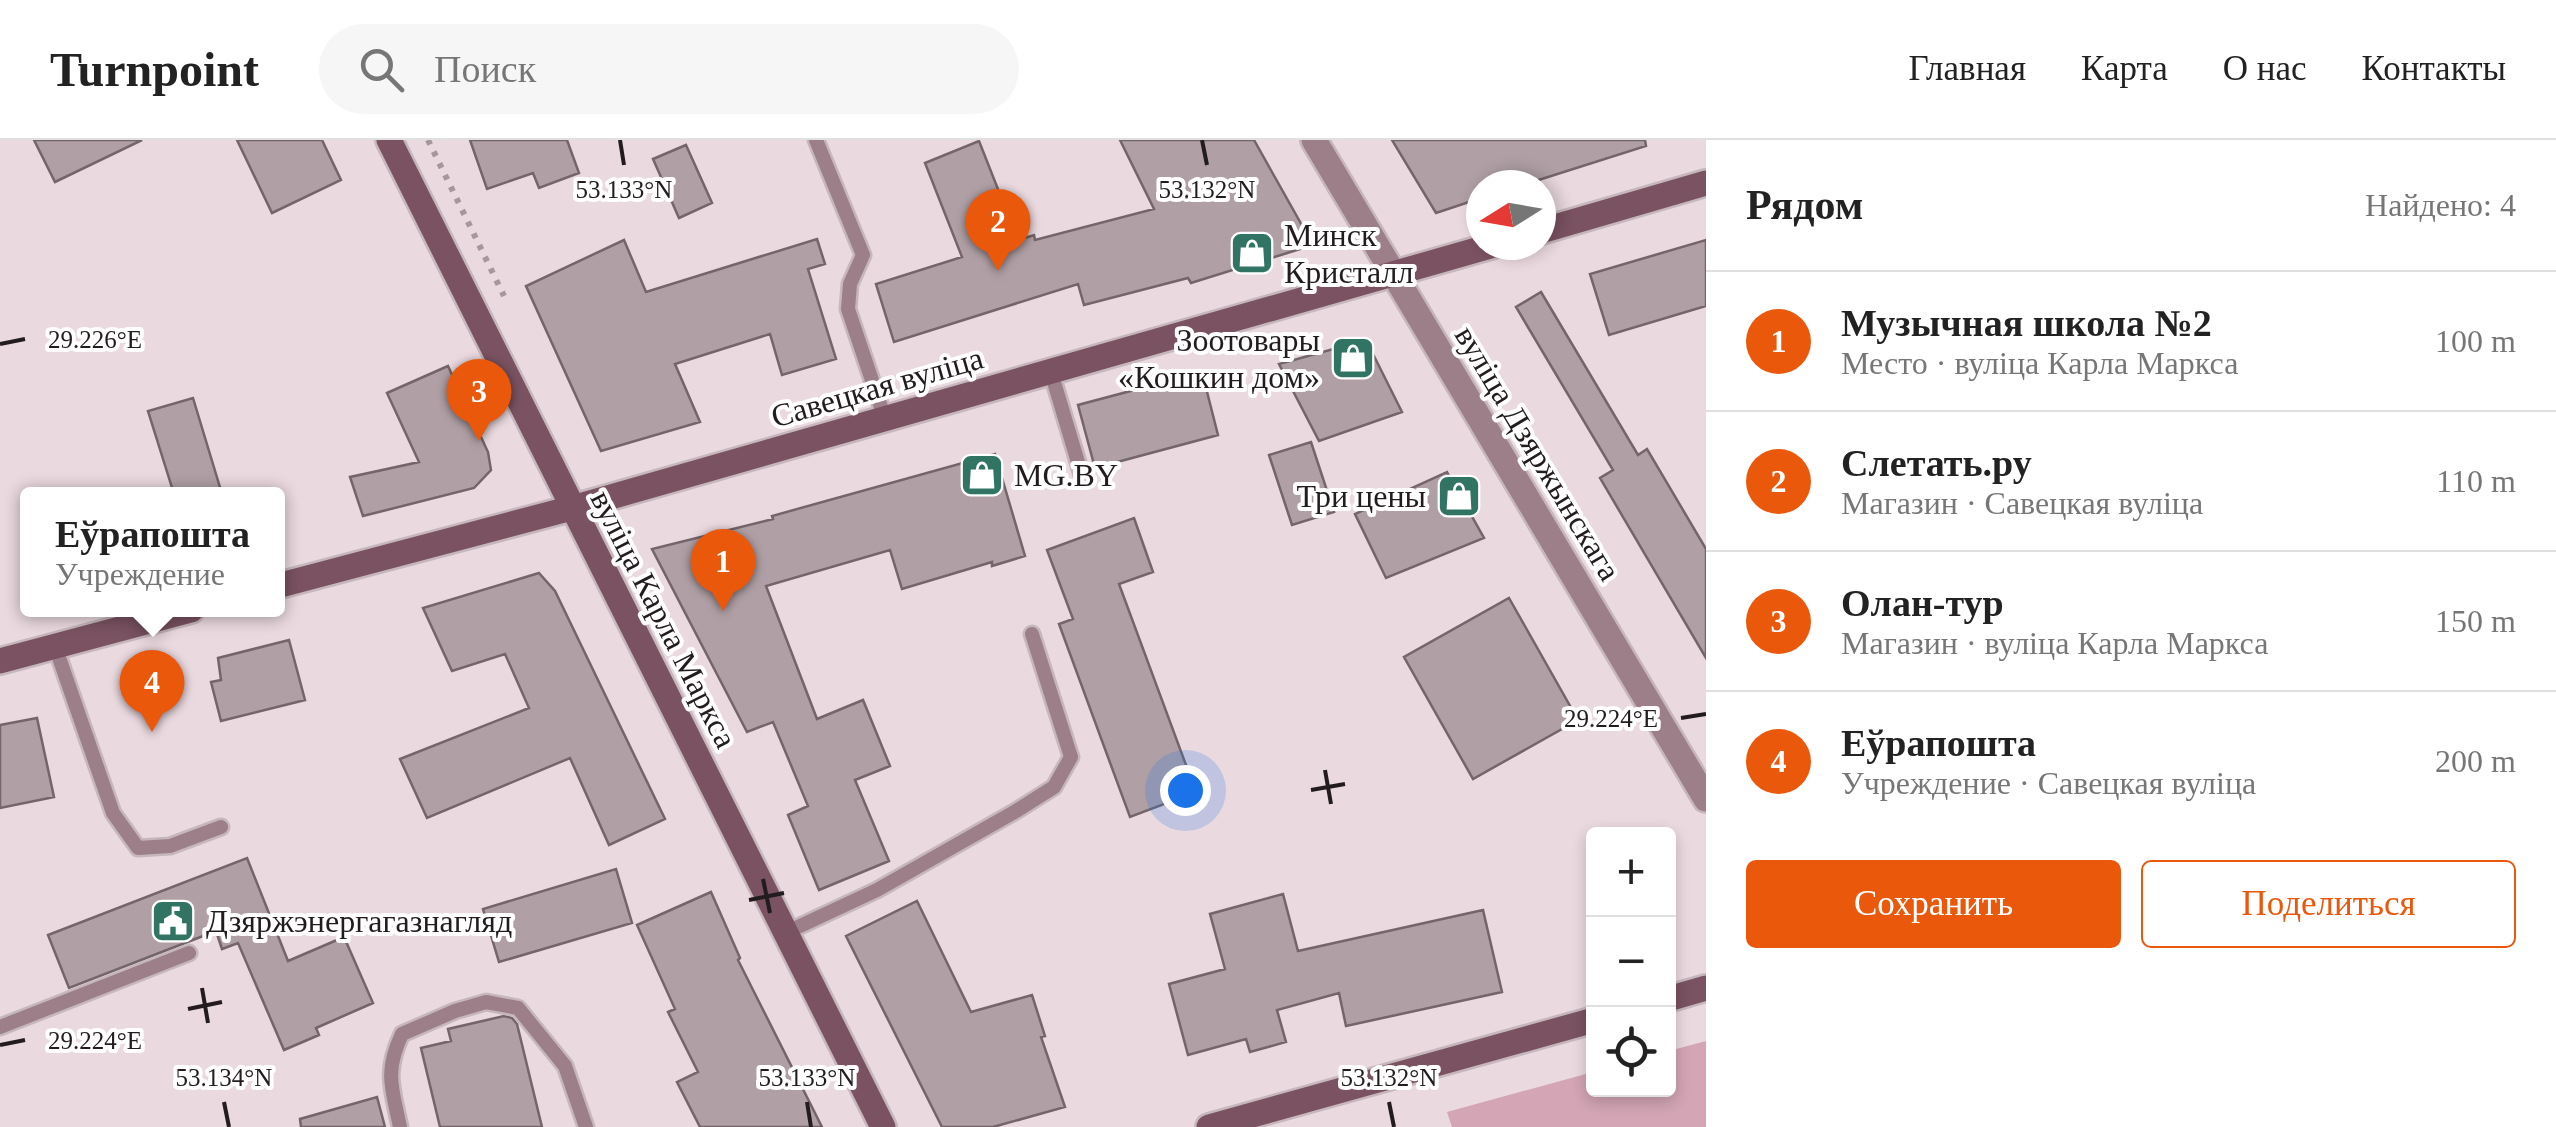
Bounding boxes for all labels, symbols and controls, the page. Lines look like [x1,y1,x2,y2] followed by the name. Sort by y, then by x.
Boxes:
[319,24,1019,114] search box
[354,42,409,97] icon: search
[50,43,259,96] text: Turnpoint
[434,48,536,90] text: Поиск
[1909,49,2026,88] text: Главная
[2081,49,2168,88] text: Карта
[2223,49,2307,88] text: О нас
[2362,49,2506,88] text: Контакты
[1466,170,1556,260] north arrow
[576,176,672,203] text: 53.133°N
[1159,176,1255,203] text: 53.132°N
[1746,182,1863,228] text: Рядом
[2365,187,2516,223] text: Найдено: 4
[966,188,1030,271] pin: 2
[1284,217,1414,290] place label: Минск Кристалл
[1229,230,1275,276] shop icon: Минск Кристалл
[1841,302,2212,344] text: Музычная школа №2
[1448,319,1628,587] street label: вуліца Дзяржынскага
[1118,322,1320,395] place label: Зоотовары «Кошкин дом»
[1771,323,1787,359] text: 1
[2435,323,2516,359] text: 100 m
[48,326,142,353] text: 29.226°E
[1330,335,1376,381] shop icon: Зоотовары «Кошкин дом»
[767,340,987,434] street label: Савецкая вуліца
[1841,345,2238,381] text: Место · вуліца Карла Маркса
[446,358,512,441] pin: 3
[1841,442,2032,484] text: Слетать.ру
[959,452,1005,498] shop icon: MG.BY
[1014,457,1118,493] place label: MG.BY
[1771,463,1787,499] text: 2
[2436,463,2516,499] text: 110 m
[1436,473,1482,519] shop icon: Три цены
[1297,478,1426,514] place label: Три цены
[584,484,744,754] street label: вуліца Карла Маркса
[1841,485,2203,521] text: Магазин · Савецкая вуліца
[20,487,285,617] popup
[55,513,250,555] text: Еўрапошта
[690,528,756,611] pin: 1
[55,556,225,592] text: Учреждение
[1841,582,2004,624] text: Олан-тур
[1771,603,1787,639] text: 3
[2435,603,2516,639] text: 150 m
[1841,625,2268,661] text: Магазин · вуліца Карла Маркса
[120,650,184,732] pin: 4
[1564,705,1658,732] text: 29.224°E
[1841,722,2036,764] text: Еўрапошта
[1771,743,1787,779] text: 4
[2435,743,2516,779] text: 200 m
[1160,765,1211,816] your location
[1841,765,2256,801] text: Учреждение · Савецкая вуліца
[1586,827,1676,1097] map controls
[1586,827,1676,917] button: +
[1746,860,2121,948] button: Сохранить
[2141,860,2516,948] button: Поделиться
[150,898,196,944] public building icon: Дзяржэнергагазнагляд
[206,903,512,939] place label: Дзяржэнергагазнагляд
[1586,917,1676,1007] button: −
[1586,1007,1676,1097] button: locate
[48,1027,142,1054] text: 29.224°E
[176,1064,272,1091] text: 53.134°N
[759,1064,855,1091] text: 53.133°N
[1341,1064,1437,1091] text: 53.132°N

